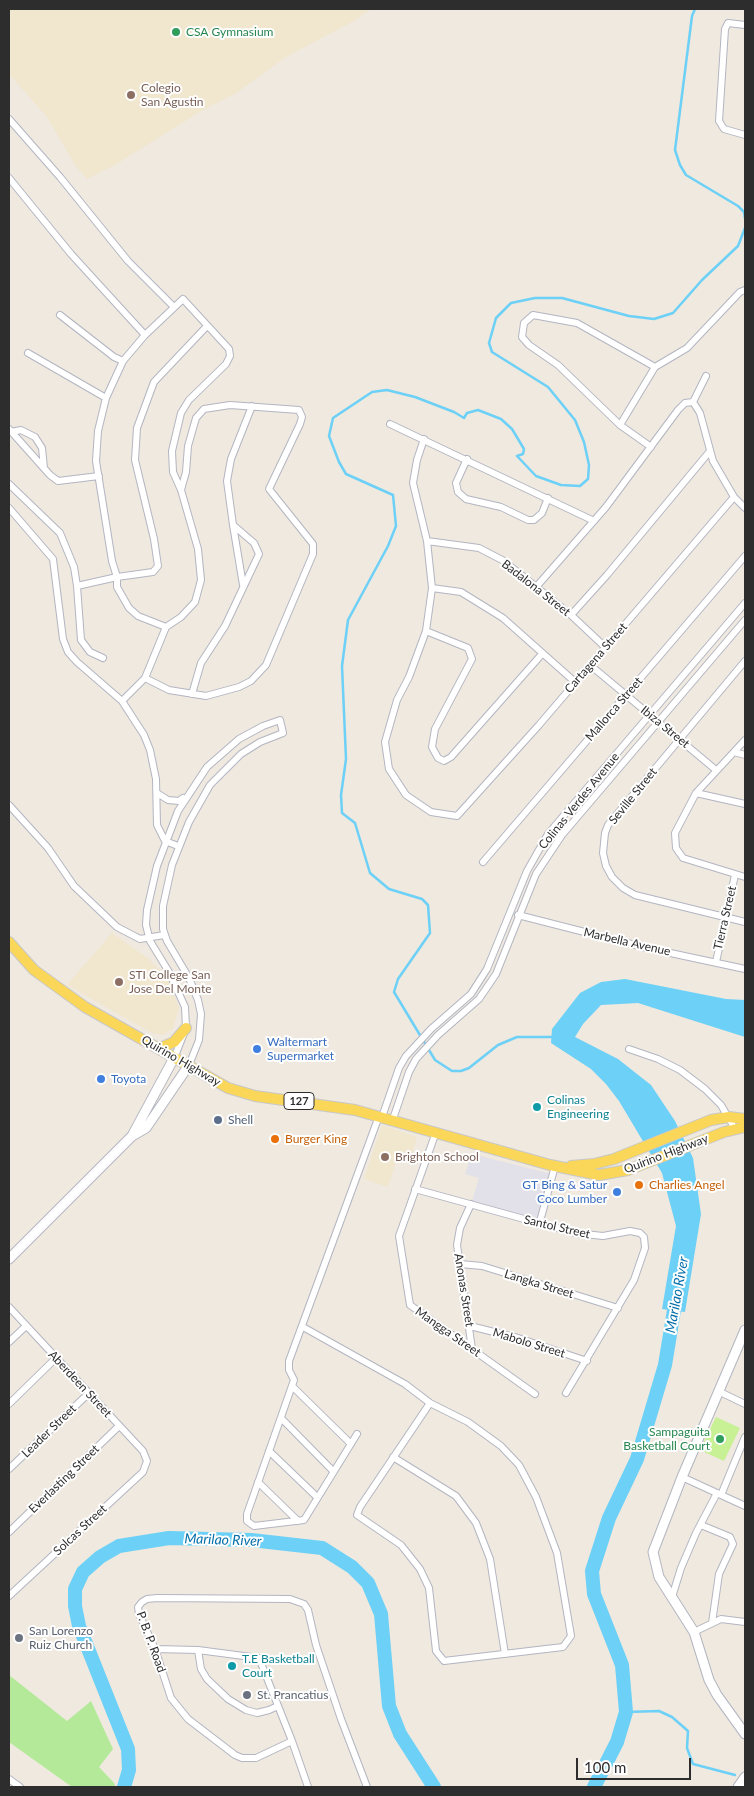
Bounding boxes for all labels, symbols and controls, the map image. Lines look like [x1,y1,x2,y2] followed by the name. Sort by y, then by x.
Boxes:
[186,25,273,39] place label: CSA Gymnasium
[170,26,182,38] marker: CSA Gymnasium
[141,81,203,109] place label: Colegio San Agustin
[125,89,137,101] marker: Colegio San Agustin
[499,557,573,619] street label: Badalona Street
[562,620,630,696] street label: Cartagena Street
[582,674,646,744] street label: Mallorca Street
[638,703,692,751] street label: Ibiza Street
[536,750,622,852] street label: Colinas Verdes Avenue
[606,765,660,827] street label: Seville Street
[711,884,739,952] street label: Tierra Street
[582,925,672,959] street label: Marbella Avenue
[129,968,212,996] place label: STI College San Jose Del Monte
[113,976,125,988] marker: STI College San Jose Del Monte
[139,1032,223,1090] street label: Quirino Highway
[267,1035,334,1063] place label: Waltermart Supermarket
[251,1043,263,1055] marker: Waltermart Supermarket
[111,1072,146,1086] place label: Toyota
[95,1073,107,1085] marker: Toyota
[284,1092,314,1110] road number: 127
[547,1093,609,1121] place label: Colinas Engineering
[531,1101,543,1113] marker: Colinas Engineering
[228,1113,253,1127] place label: Shell
[212,1114,224,1126] marker: Shell
[622,1131,710,1177] street label: Quirino Highway
[285,1132,347,1146] place label: Burger King
[269,1133,281,1145] marker: Burger King
[395,1150,479,1164] place label: Brighton School
[379,1151,391,1163] marker: Brighton School
[522,1178,607,1206] place label: GT Bing & Satur Coco Lumber
[649,1178,724,1192] place label: Charlies Angel
[633,1179,645,1191] marker: Charlies Angel
[611,1186,623,1198] marker: GT Bing & Satur Coco Lumber
[522,1212,592,1242] street label: Santol Street
[451,1252,477,1328] street label: Anonas Street
[662,1256,692,1334] water label: Marilao River
[503,1267,575,1301] street label: Langka Street
[412,1304,484,1360] street label: Mangga Street
[491,1325,567,1361] street label: Mabolo Street
[45,1348,115,1420] street label: Aberdeen Street
[19,1401,79,1461] street label: Leader Street
[623,1425,710,1453] place label: Sampaguita Basketball Court
[714,1433,726,1445] marker: Sampaguita Basketball Court
[26,1442,102,1516] street label: Everlasting Street
[50,1502,110,1558] street label: Solcas Street
[184,1530,262,1550] water label: Marilao River
[133,1609,169,1675] street label: P. B. P. Road
[29,1624,93,1652] place label: San Lorenzo Ruiz Church
[13,1632,25,1644] marker: San Lorenzo Ruiz Church
[242,1652,315,1680] place label: T.E Basketball Court
[226,1660,238,1672] marker: T.E Basketball Court
[257,1688,328,1702] place label: St. Prancatius
[241,1689,253,1701] marker: St. Prancatius
[579,1748,694,1780] scale bar
[584,1758,626,1776] text: 100 m

